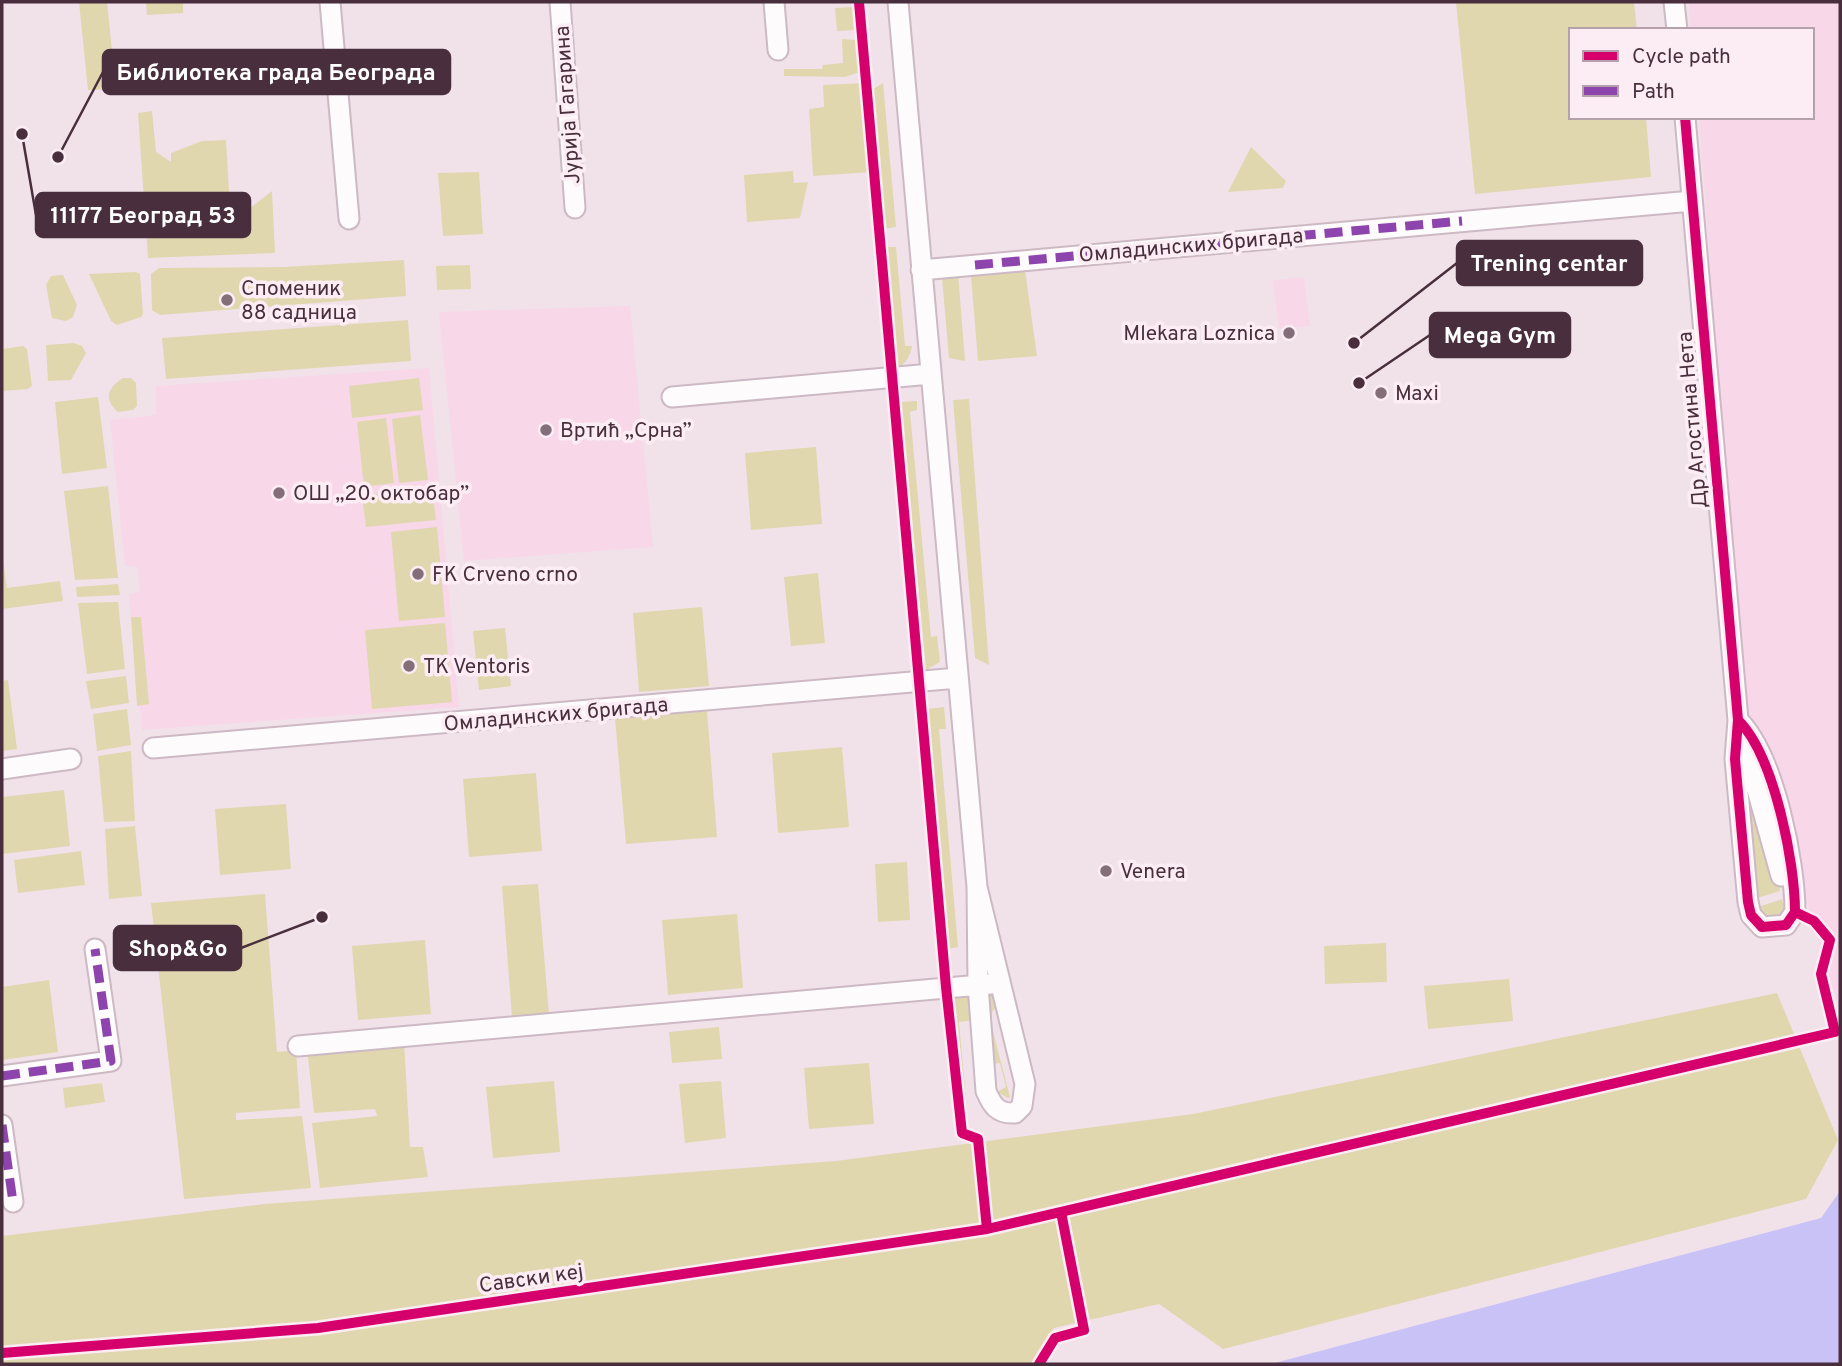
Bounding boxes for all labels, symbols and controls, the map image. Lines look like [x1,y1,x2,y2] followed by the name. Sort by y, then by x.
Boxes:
[549,25,588,185] street label: Јурија Гагарина
[1569,28,1814,119] legend
[1632,44,1731,71] text: Cycle path
[103,50,450,94] callout: Библиотека града Београда
[117,60,435,89] text: Библиотека града Београда
[1632,79,1675,106] text: Path
[36,193,250,237] callout: 11177 Београд 53
[50,203,236,232] text: 11177 Београд 53
[1078,223,1305,270] street label: Омладинских бригада
[1457,241,1642,285] callout: Trening centar
[1470,251,1628,280] text: Trening centar
[241,276,357,327] place label: Споменик 88 садница
[219,292,235,308] marker: Споменик 88 садница
[1430,313,1570,357] callout: Mega Gym
[1123,321,1275,348] place label: Mlekara Loznica
[1444,323,1556,352] text: Mega Gym
[1281,325,1297,341] marker: Mlekara Loznica
[1672,330,1715,509] street label: Др Агостина Нета
[1395,381,1439,408] place label: Maxi
[1373,385,1389,401] marker: Maxi
[560,418,692,445] place label: Вртић „Срна”
[538,422,554,438] marker: Вртић „Срна”
[293,481,469,508] place label: ОШ „20. октобар”
[271,485,287,501] marker: ОШ „20. октобар”
[432,562,578,589] place label: FK Crveno crno
[410,566,426,582] marker: FK Crveno crno
[423,654,530,681] place label: TK Ventoris
[401,658,417,674] marker: TK Ventoris
[443,692,670,739] street label: Омладинских бригада
[1120,859,1186,886] place label: Venera
[1098,863,1114,879] marker: Venera
[114,926,241,970] callout: Shop&Go
[129,936,228,965] text: Shop&Go
[477,1259,585,1300] street label: Савски кеј

